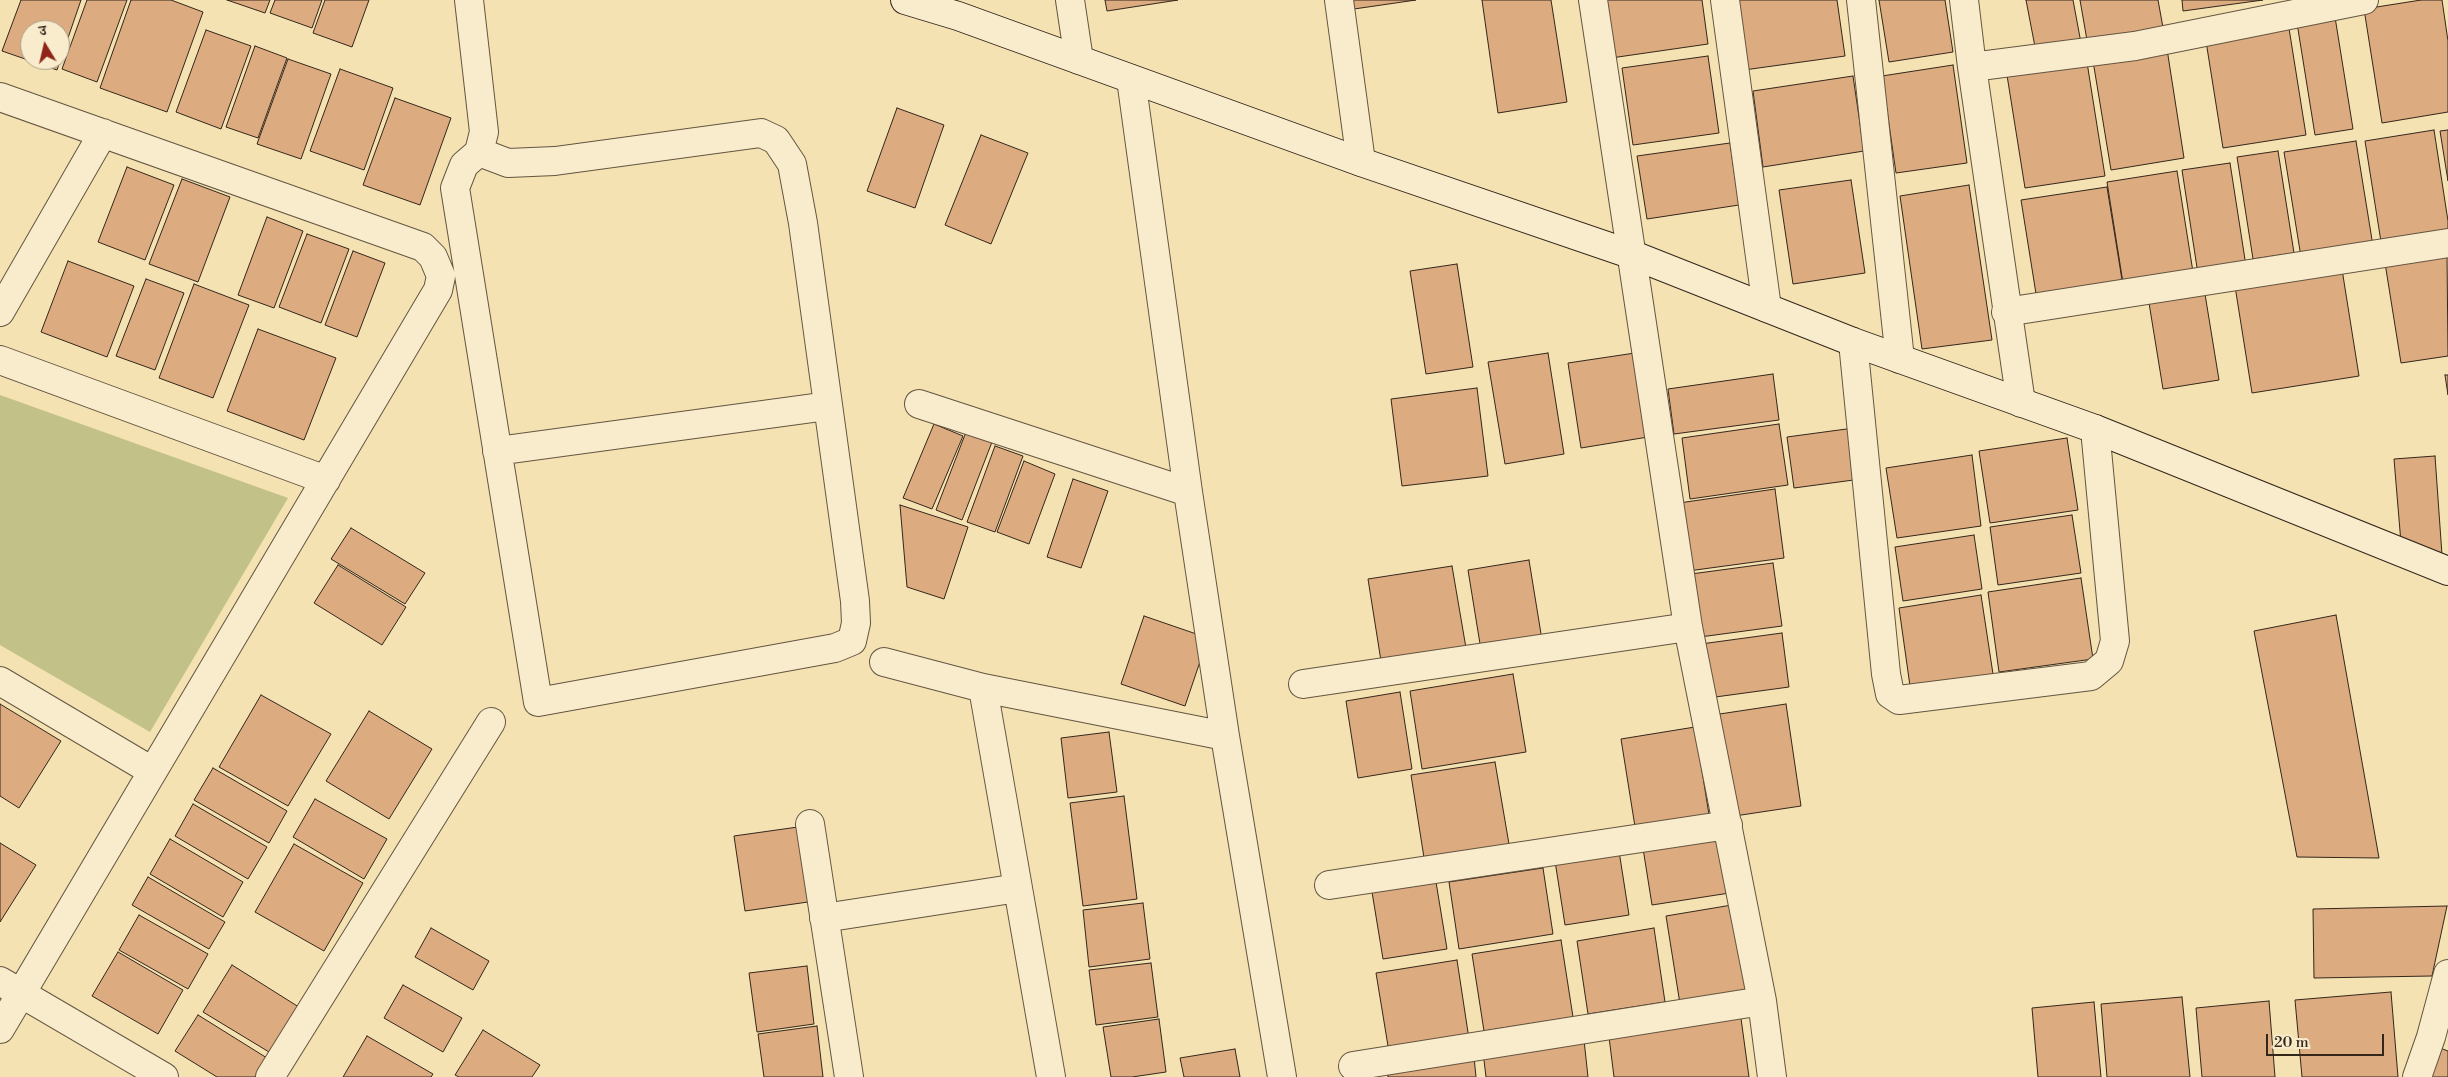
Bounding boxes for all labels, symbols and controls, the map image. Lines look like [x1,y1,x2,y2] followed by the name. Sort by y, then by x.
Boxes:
[20,20,70,70] north arrow
[38,22,48,41] text: उ
[2268,1024,2386,1056] scale bar
[2274,1033,2309,1052] text: 20 m

